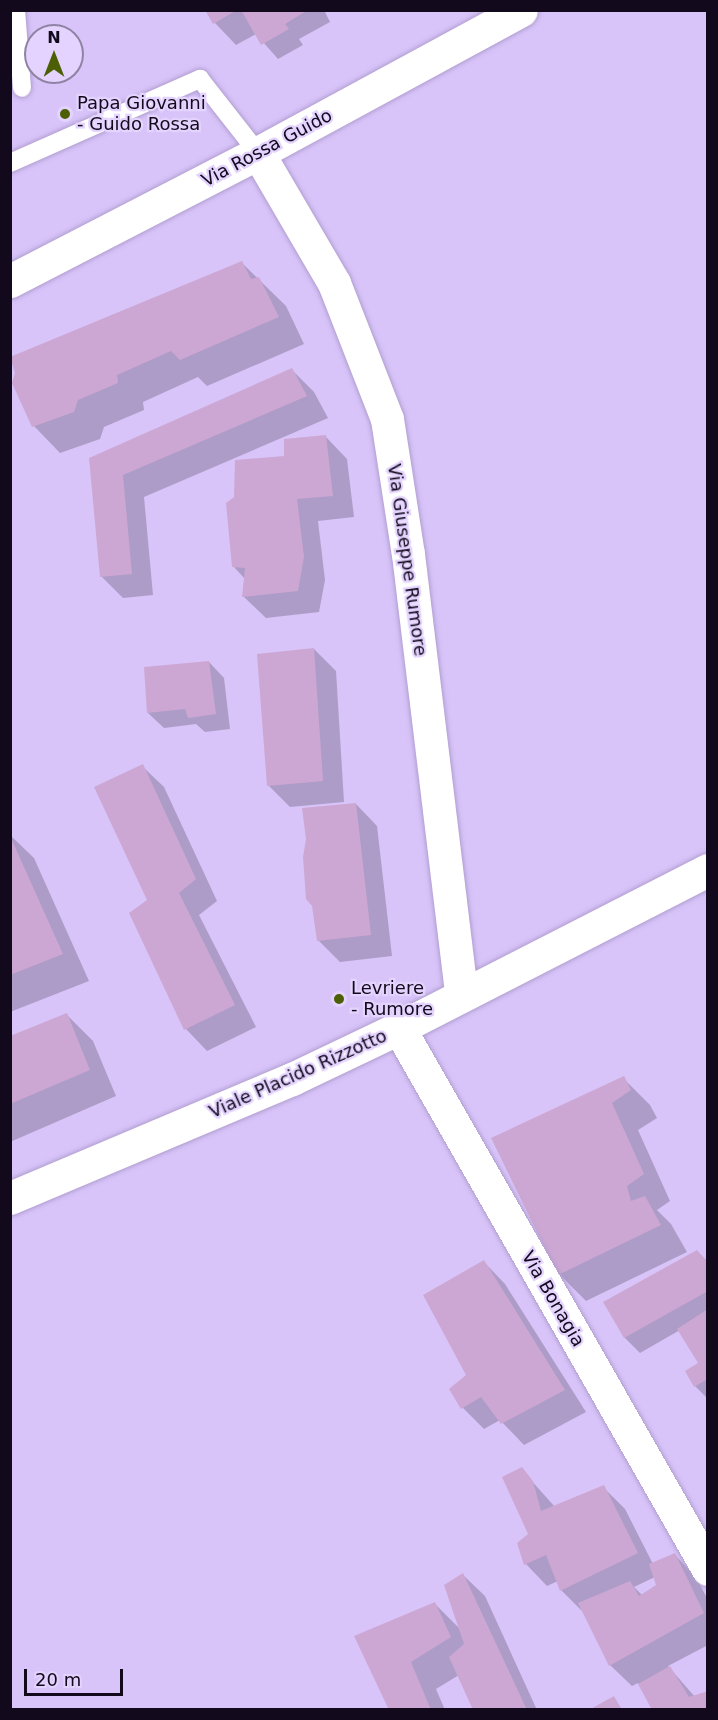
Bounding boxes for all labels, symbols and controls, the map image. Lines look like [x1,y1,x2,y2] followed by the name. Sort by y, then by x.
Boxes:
[24,24,84,84] north arrow
[47,28,61,47] text: N
[77,93,206,136] place label: Papa Giovanni - Guido Rossa
[198,105,336,191] street label: Via Rossa Guido
[58,107,72,121] marker: Papa Giovanni - Guido Rossa
[383,463,431,657] street label: Via Giuseppe Rumore
[351,978,433,1020] place label: Levriere - Rumore
[332,992,346,1006] marker: Levriere - Rumore
[206,1025,390,1123] street label: Viale Placido Rizzotto
[517,1247,589,1351] street label: Via Bonagia
[27,1657,126,1695] scale bar
[35,1669,81,1690] text: 20 m

